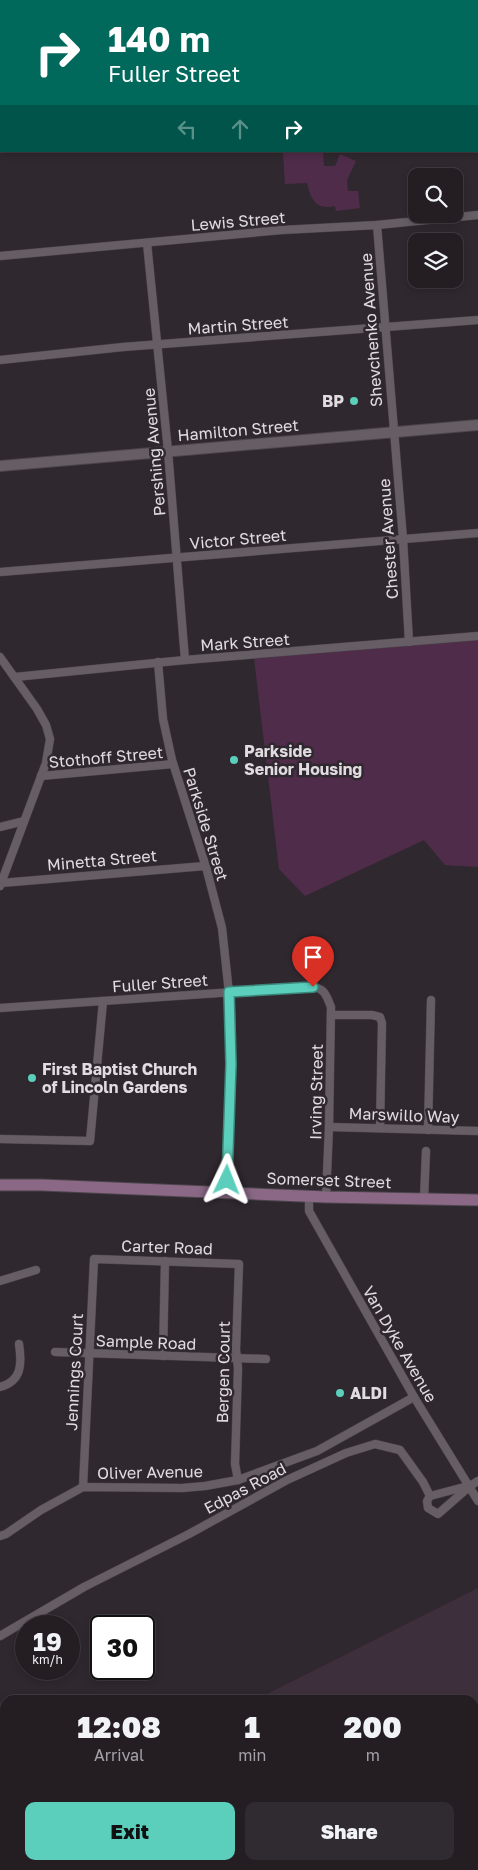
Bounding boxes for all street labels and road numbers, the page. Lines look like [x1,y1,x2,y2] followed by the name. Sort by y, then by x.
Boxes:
[190,207,286,235] street label: Lewis Street
[356,252,386,408] street label: Shevchenko Avenue
[187,311,289,339] street label: Martin Street
[138,387,170,517] street label: Pershing Avenue
[177,415,299,445] street label: Hamilton Street
[374,478,402,600] street label: Chester Avenue
[189,525,287,553] street label: Victor Street
[200,629,290,655] street label: Mark Street
[48,742,164,772] street label: Stothoff Street
[179,765,233,883] street label: Parkside Street
[46,845,158,875] street label: Minetta Street
[111,970,209,996] street label: Fuller Street
[305,1044,327,1140] street label: Irving Street
[348,1103,460,1127] street label: Marswillo Way
[266,1168,392,1192] street label: Somerset Street
[121,1235,213,1259] street label: Carter Road
[359,1282,441,1406] street label: Van Dyke Avenue
[61,1313,87,1431] street label: Jennings Court
[212,1321,234,1423] street label: Bergen Court
[95,1330,197,1354] street label: Sample Road
[201,1458,289,1518] street label: Edpas Road
[97,1461,203,1483] street label: Oliver Avenue

